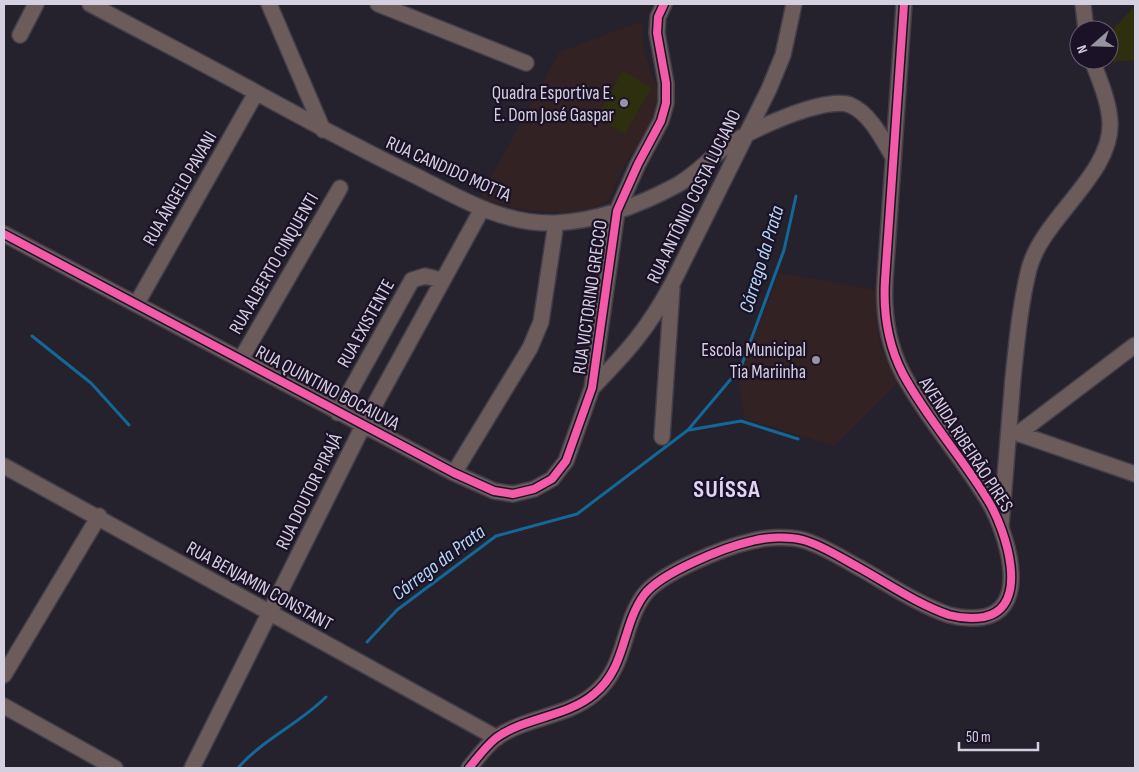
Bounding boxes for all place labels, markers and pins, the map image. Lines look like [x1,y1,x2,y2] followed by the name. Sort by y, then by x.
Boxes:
[492,82,615,127] place label: Quadra Esportiva E. E. Dom José Gaspar
[618,97,630,109] marker: Quadra Esportiva E. E. Dom José Gaspar
[701,339,806,384] place label: Escola Municipal Tia Mariinha
[810,354,822,366] marker: Escola Municipal Tia Mariinha

